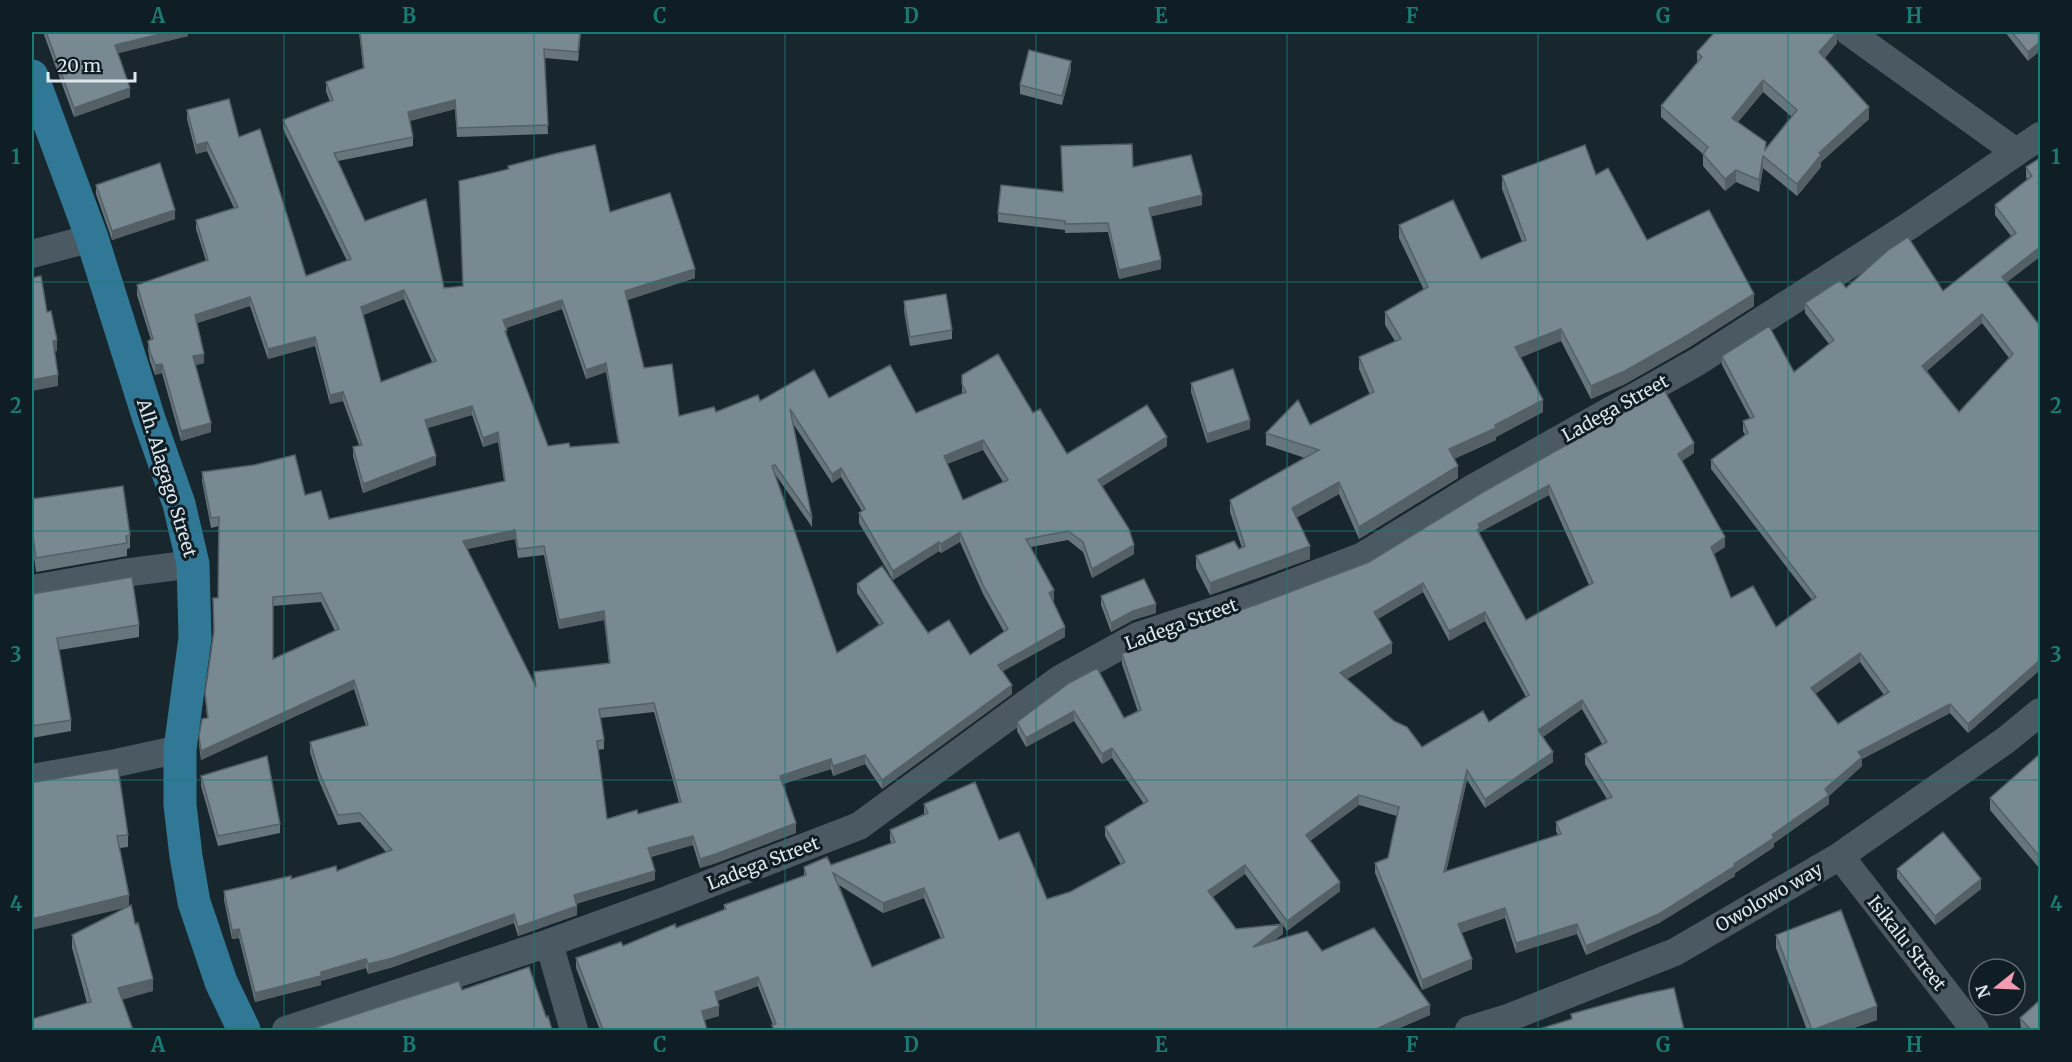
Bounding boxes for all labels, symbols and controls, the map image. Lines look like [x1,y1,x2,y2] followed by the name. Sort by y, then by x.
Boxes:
[150,3,166,28] text: A
[402,3,416,28] text: B
[653,3,667,28] text: C
[903,3,919,28] text: D
[1154,3,1168,28] text: E
[1406,3,1419,28] text: F
[1656,3,1671,28] text: G
[1906,3,1922,28] text: H
[48,45,135,83] scale bar
[57,54,101,77] text: 20 m
[11,144,21,169] text: 1
[2051,144,2061,169] text: 1
[1558,369,1672,447] street label: Ladega Street
[10,393,22,418] text: 2
[2050,393,2062,418] text: 2
[132,395,202,560] street label: Alh. Alagago Street
[1122,593,1240,655] street label: Ladega Street
[10,642,22,667] text: 3
[2050,642,2062,667] text: 3
[704,831,822,895] street label: Ladega Street
[1711,857,1827,937] street label: Owolowo way
[10,891,23,916] text: 4
[1863,891,1951,995] street label: Isikalu Street
[2050,891,2063,916] text: 4
[1967,957,2027,1017] north arrow
[1971,982,1994,1001] text: N
[150,1032,166,1057] text: A
[402,1032,416,1057] text: B
[653,1032,667,1057] text: C
[903,1032,919,1057] text: D
[1154,1032,1168,1057] text: E
[1406,1032,1419,1057] text: F
[1656,1032,1671,1057] text: G
[1906,1032,1922,1057] text: H

